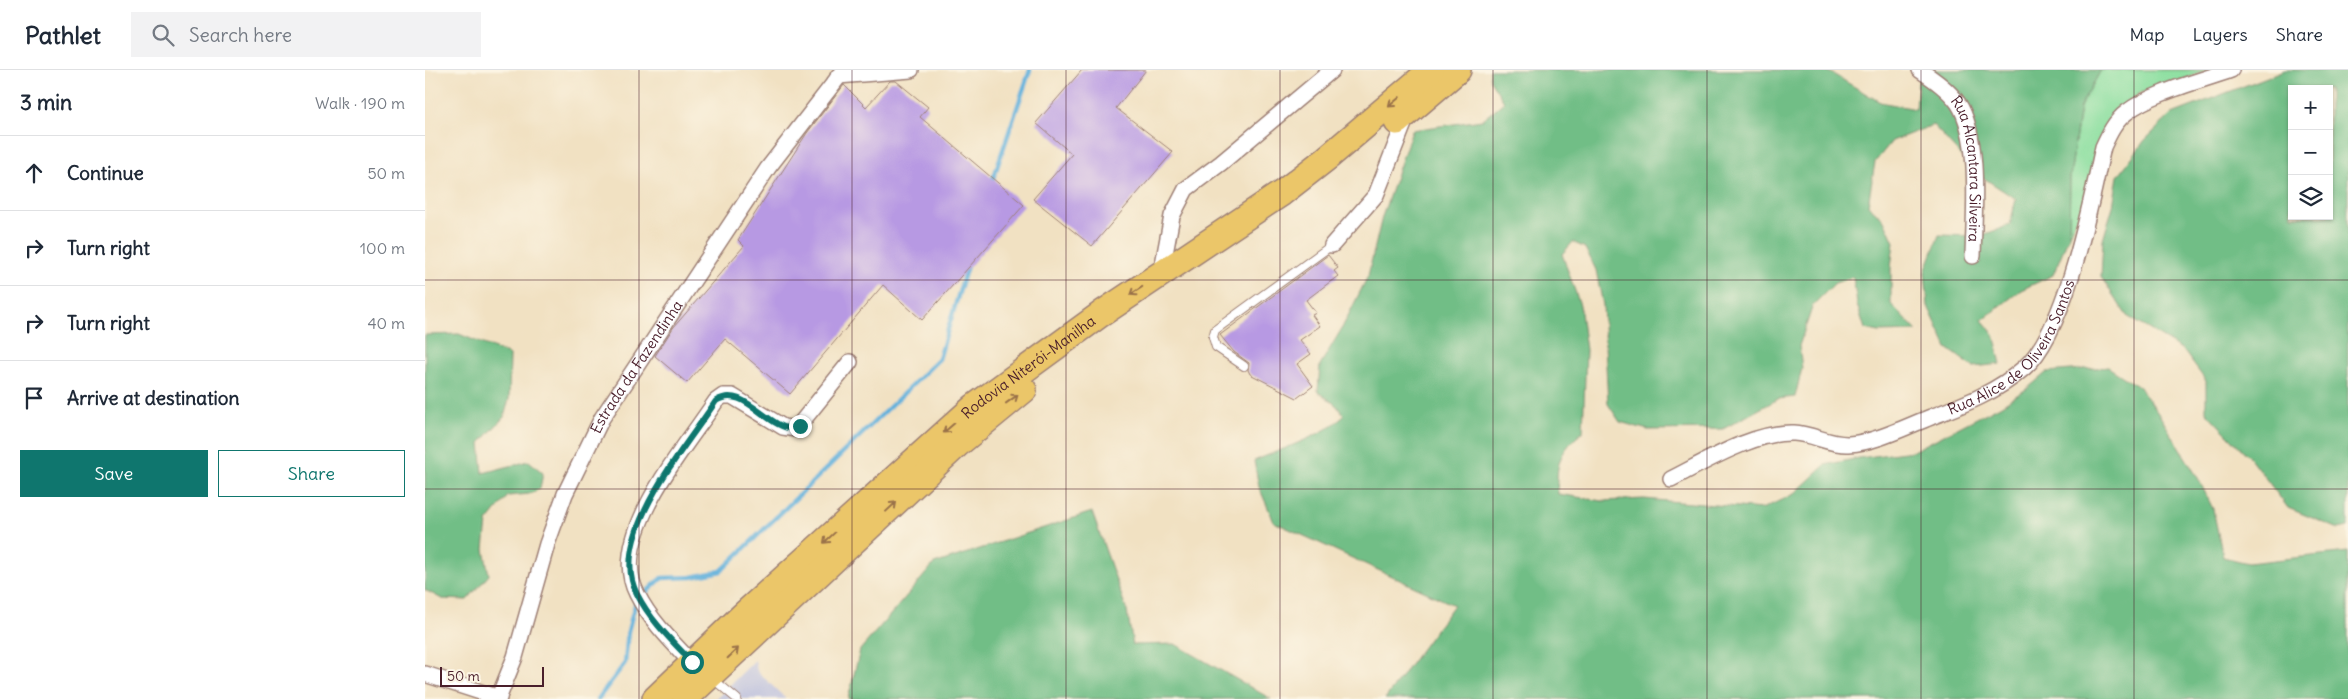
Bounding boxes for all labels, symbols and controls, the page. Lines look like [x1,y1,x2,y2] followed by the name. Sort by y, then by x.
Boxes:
[131,12,481,57] search box
[25,20,101,50] text: Pathlet
[149,21,177,49] icon: search
[189,23,292,47] text: Search here
[2129,23,2164,46] text: Map
[2192,23,2248,46] text: Layers
[2276,23,2323,46] text: Share
[2288,85,2333,220] map controls
[2288,85,2333,130] button: +
[20,89,72,116] text: 3 min
[1947,92,1985,243] street label: Rua Alcantara Silveira
[315,93,405,113] text: Walk · 190 m
[1387,96,1400,108] one-way arrow
[2288,130,2333,175] button: −
[20,159,48,187] icon: ahead
[67,161,144,185] text: Continue
[367,163,405,183] text: 50 m
[2288,175,2333,220] button: layers
[20,234,48,262] icon: right
[67,236,150,260] text: Turn right
[360,238,405,258] text: 100 m
[1945,277,2079,419] street label: Rua Alice de Oliveira Santos
[1129,286,1143,296] one-way arrow
[586,296,687,436] street label: Estrada da Fazendinha
[20,309,48,337] icon: right
[67,311,150,335] text: Turn right
[957,311,1099,423] street label: Rodovia Niterói-Manilha
[367,313,405,333] text: 40 m
[20,384,48,412] icon: arrive
[67,386,240,410] text: Arrive at destination
[1005,393,1018,404] one-way arrow
[789,415,812,438] route end
[942,423,955,434] one-way arrow
[20,450,208,497] button: Save
[218,450,405,497] button: Share
[884,501,897,513] one-way arrow
[822,532,835,544] one-way arrow
[727,647,740,659] one-way arrow
[681,651,704,674] route start
[440,664,544,687] scale bar
[447,667,480,685] text: 50 m

